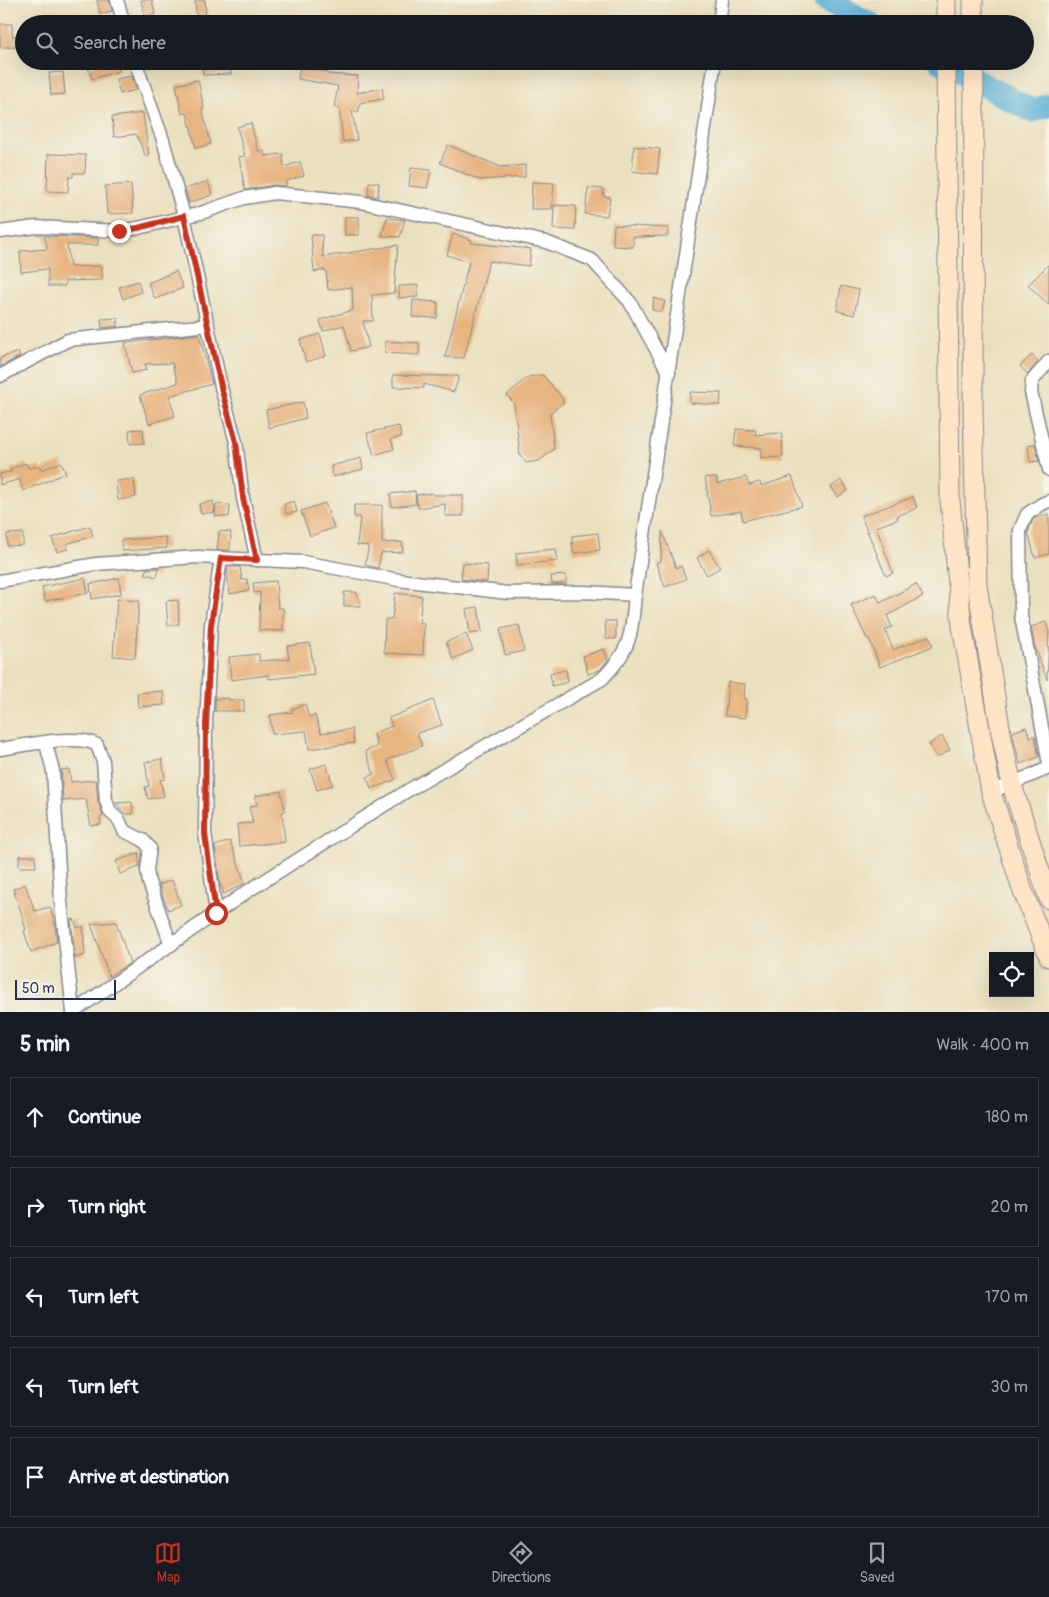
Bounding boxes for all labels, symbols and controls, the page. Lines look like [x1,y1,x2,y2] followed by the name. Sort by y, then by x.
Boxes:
[15,15,1034,70] search box
[33,29,61,57] icon: search
[73,31,166,55] text: Search here
[108,220,131,243] route end
[205,902,228,925] route start
[989,952,1034,997] map controls
[989,952,1034,997] button: locate
[15,977,116,1000] scale bar
[22,980,55,997] text: 50 m
[20,1031,70,1058] text: 5 min
[936,1035,1029,1055] text: Walk · 400 m
[21,1103,49,1131] icon: ahead
[68,1105,141,1129] text: Continue
[985,1107,1028,1127] text: 180 m
[21,1193,49,1221] icon: right
[68,1195,146,1219] text: Turn right
[990,1197,1028,1217] text: 20 m
[21,1283,49,1311] icon: left
[68,1285,138,1309] text: Turn left
[985,1287,1028,1307] text: 170 m
[21,1373,49,1401] icon: left
[68,1375,138,1399] text: Turn left
[990,1377,1028,1397] text: 30 m
[21,1463,49,1491] icon: arrive
[68,1465,229,1489] text: Arrive at destination
[154,1539,182,1586] tab: Map
[491,1539,551,1586] tab: Directions
[860,1539,895,1586] tab: Saved

